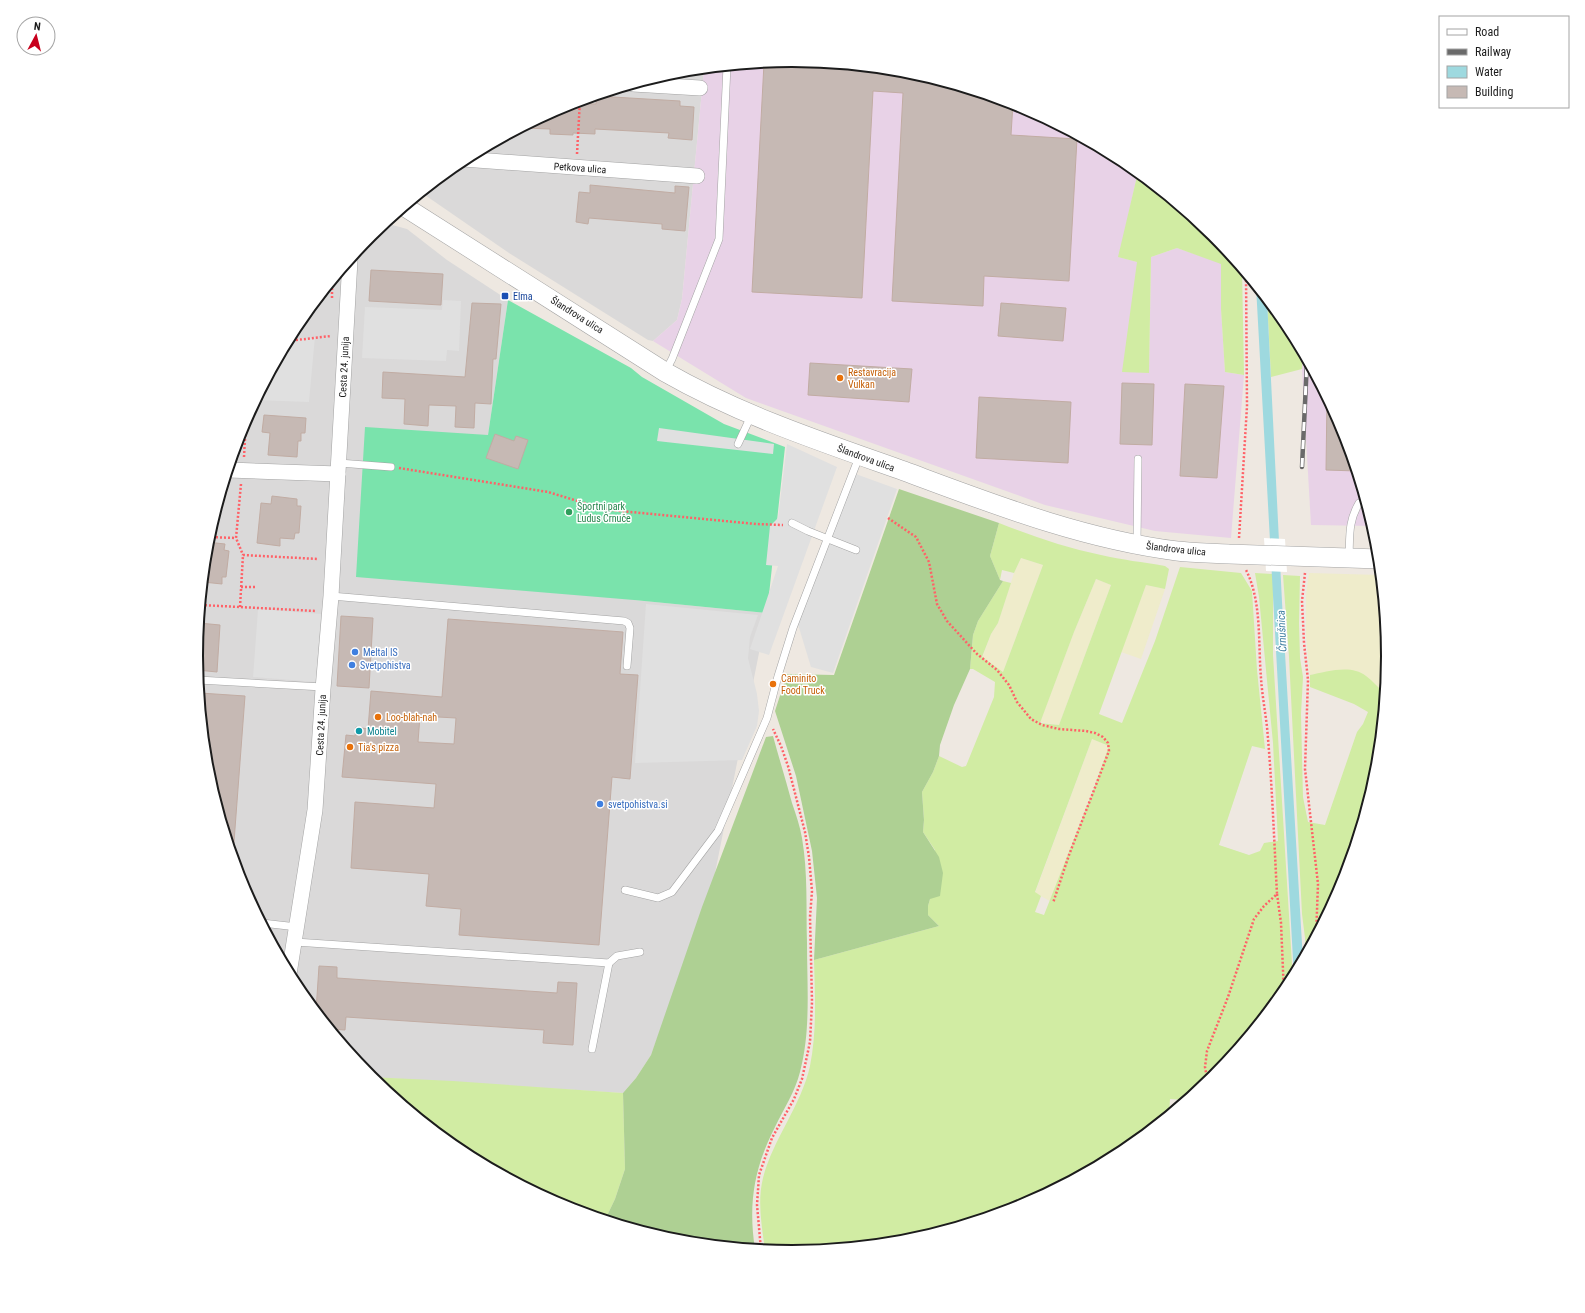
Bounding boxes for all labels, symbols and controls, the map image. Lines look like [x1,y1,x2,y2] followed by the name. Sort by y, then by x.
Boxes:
[16,16,56,56] north arrow
[1439,16,1569,108] legend
[33,20,42,33] text: N
[1475,25,1499,39] text: Road
[1475,45,1511,59] text: Railway
[1475,65,1503,79] text: Water
[1475,85,1513,99] text: Building
[553,161,607,175] street label: Petkova ulica
[500,291,510,301] marker: Elma
[513,291,533,302] place label: Elma
[549,294,606,336] street label: Šlandrova ulica
[337,336,351,398] street label: Cesta 24. junija
[848,367,896,390] place label: Restavracija Vulkan
[835,373,845,383] marker: Restavracija Vulkan
[836,442,897,474] street label: Šlandrova ulica
[577,500,631,524] place label: Športni park Ludus Črnuče
[564,507,574,517] marker: Športni park Ludus Črnuče
[1146,539,1207,558] street label: Šlandrova ulica
[1273,610,1290,652] water label: Črnušnica
[350,647,360,657] marker: Meltal IS
[363,647,398,658] place label: Meltal IS
[347,660,357,670] marker: Svetpohistva
[360,660,411,671] place label: Svetpohistva
[781,673,825,696] place label: Caminito Food Truck
[768,679,778,689] marker: Caminito Food Truck
[314,694,328,756] street label: Cesta 24. junija
[373,712,383,722] marker: Loo-blah-nah
[386,712,437,723] place label: Loo-blah-nah
[354,726,364,736] marker: Mobitel
[367,726,397,737] place label: Mobitel
[345,742,355,752] marker: Tia's pizza
[358,742,399,753] place label: Tia's pizza
[595,799,605,809] marker: svetpohistva.si
[608,799,668,810] place label: svetpohistva.si

